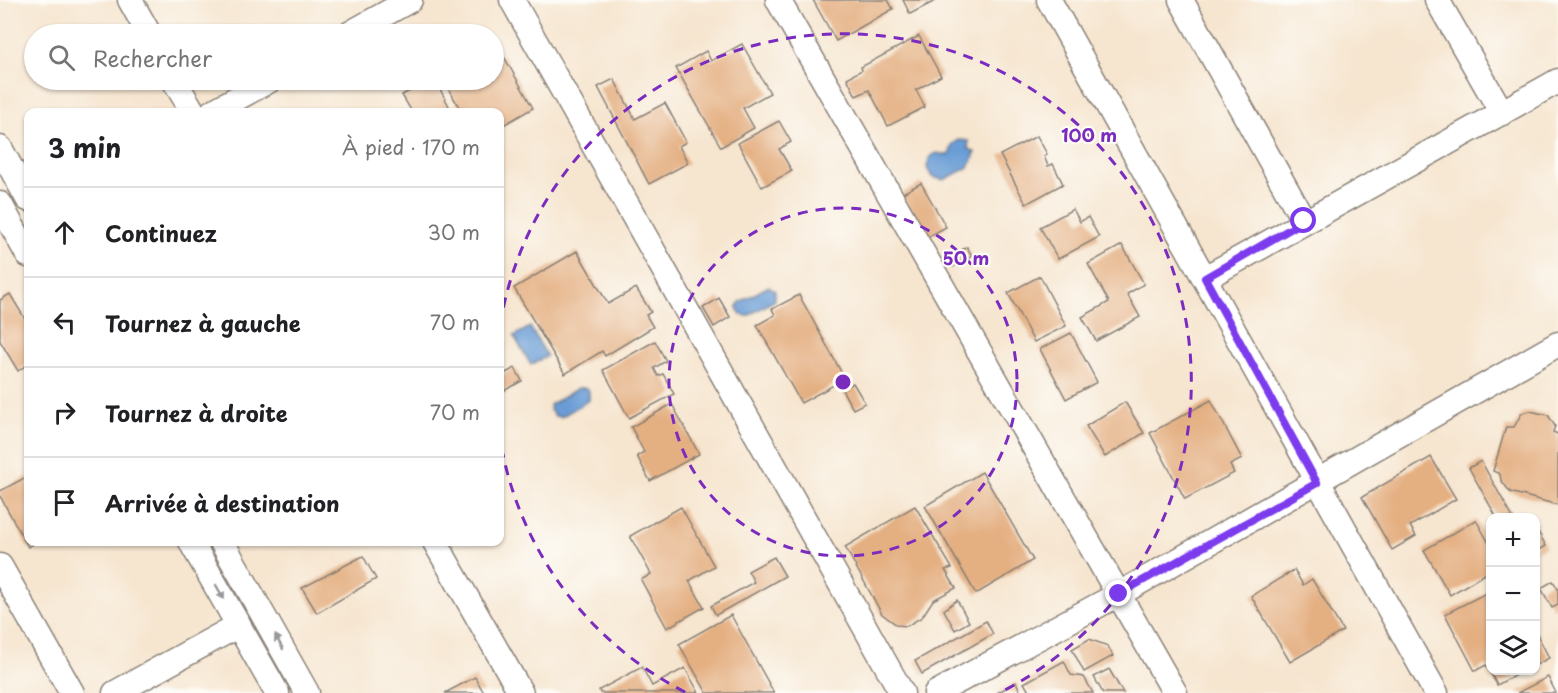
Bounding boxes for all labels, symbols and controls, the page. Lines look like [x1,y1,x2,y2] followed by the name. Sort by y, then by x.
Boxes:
[24,24,504,90] search box
[45,41,78,74] icon: search
[93,41,212,74] text: Rechercher
[1061,121,1117,148] text: 100 m
[48,128,121,167] text: 3 min
[342,132,480,162] text: À pied · 170 m
[1290,207,1316,233] route start
[48,216,81,249] icon: ahead
[105,216,217,249] text: Continuez
[427,217,480,247] text: 30 m
[943,244,989,271] text: 50 m
[48,306,81,339] icon: left
[105,306,301,339] text: Tournez à gauche
[430,307,480,337] text: 70 m
[833,372,853,392] centre of rings
[48,396,81,429] icon: right
[105,396,288,429] text: Tournez à droite
[430,397,480,427] text: 70 m
[48,486,81,519] icon: arrive
[105,486,339,519] text: Arrivée à destination
[1486,513,1540,675] map controls
[1486,513,1540,567] button: +
[1486,567,1540,621] button: −
[1105,580,1131,606] route end
[215,584,225,601] one-way arrow
[1486,621,1540,675] button: layers
[273,634,284,650] one-way arrow

